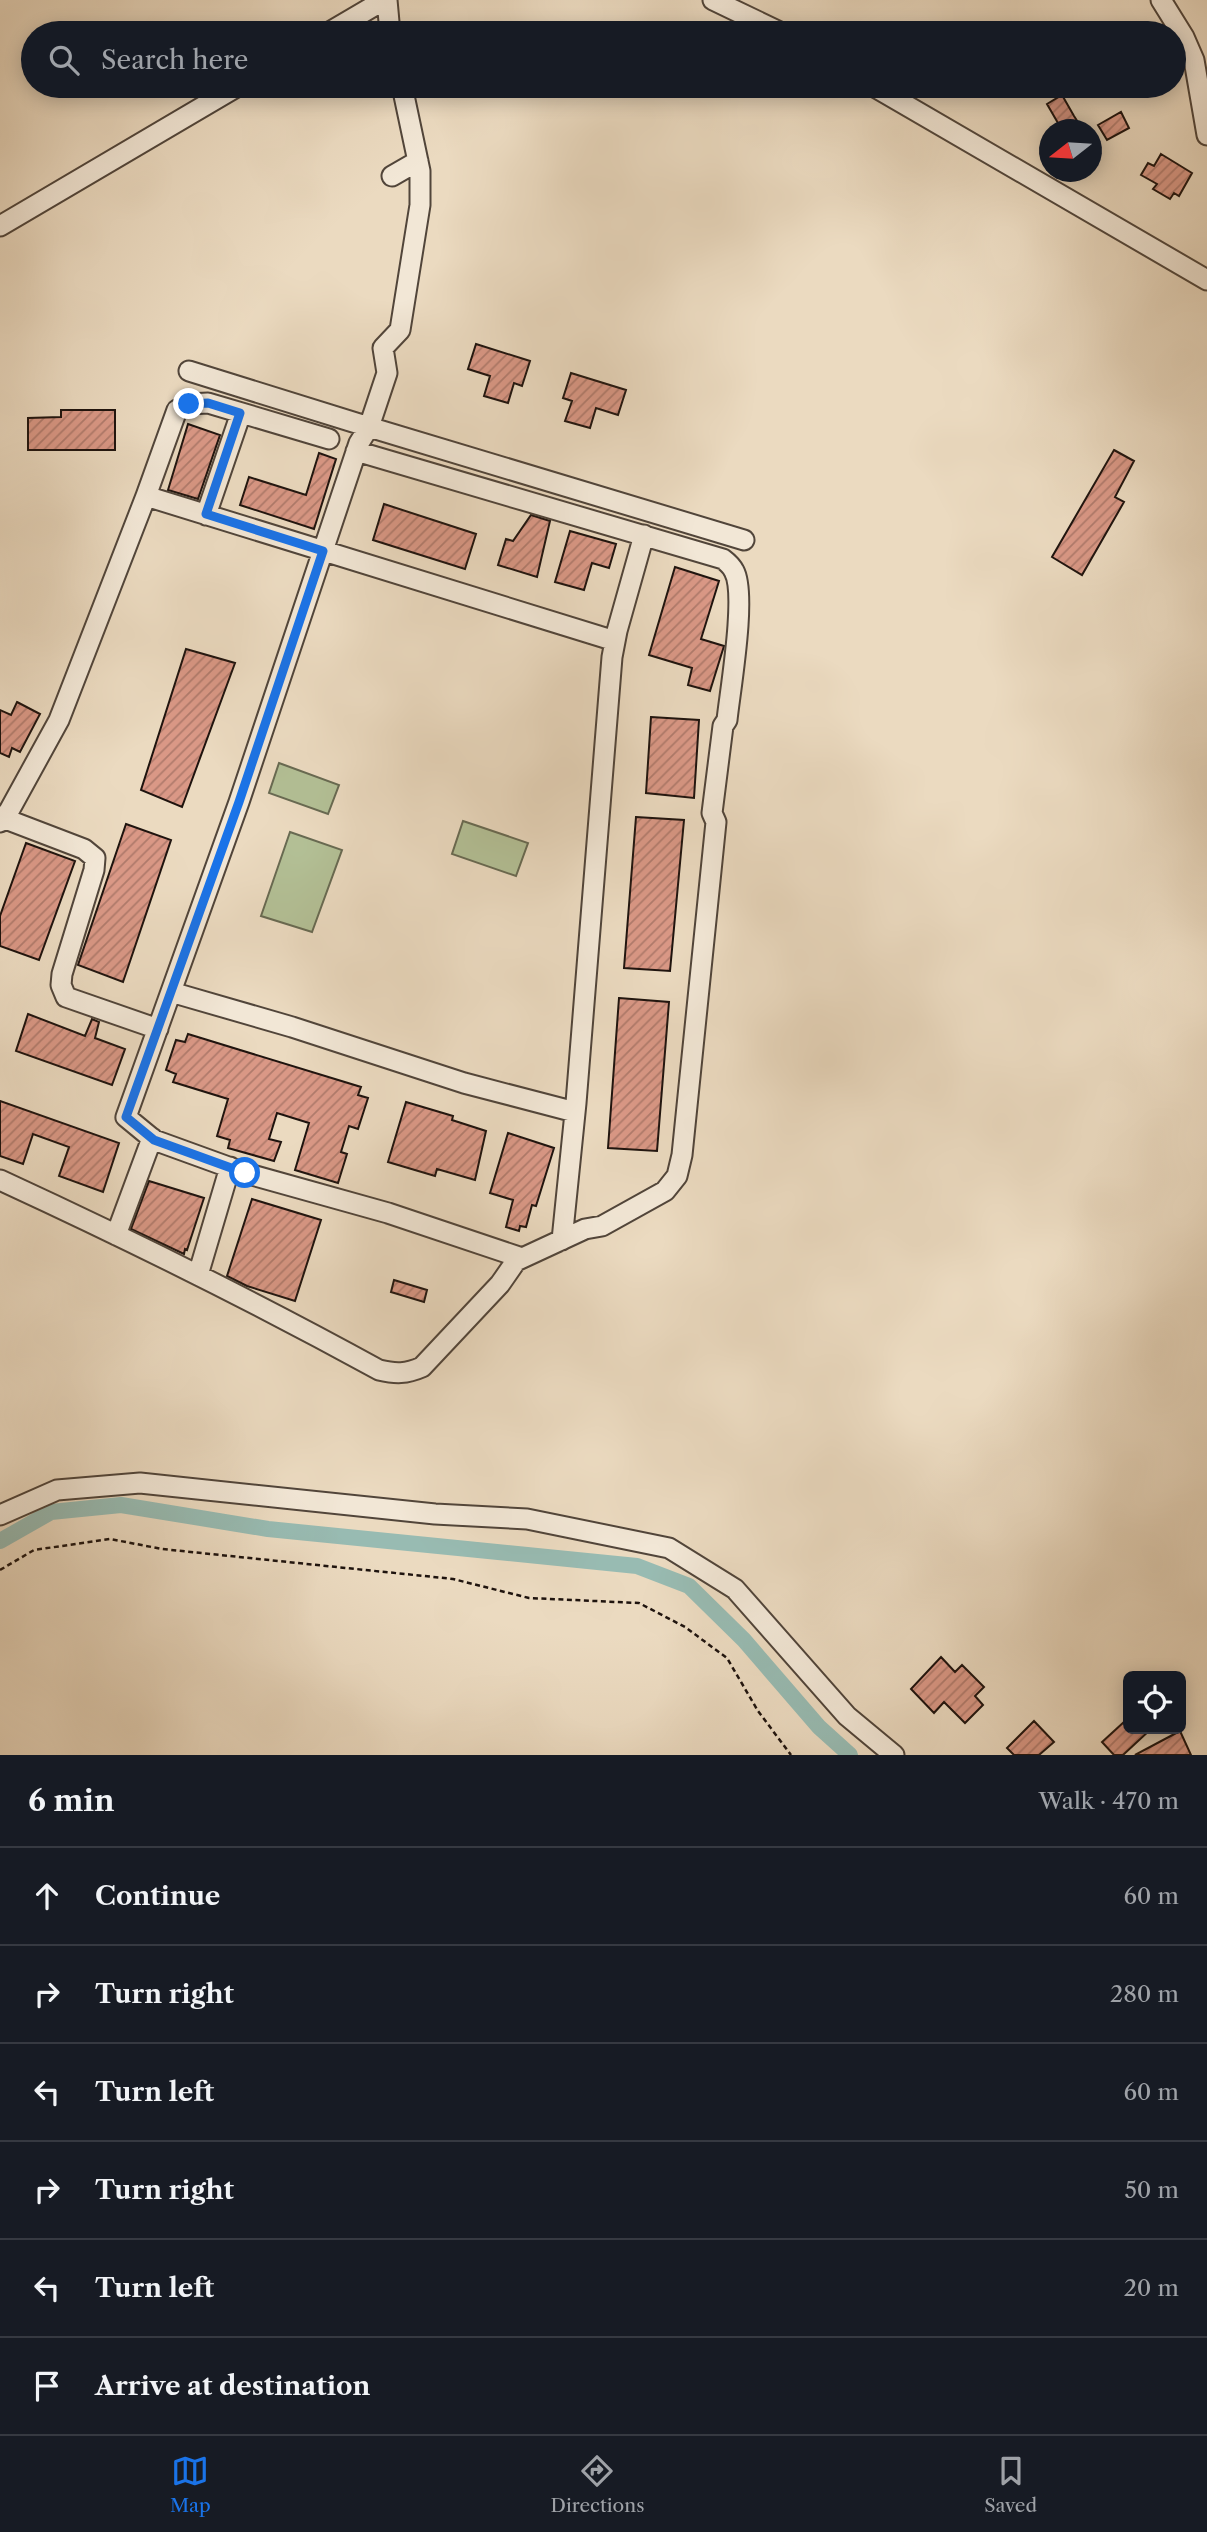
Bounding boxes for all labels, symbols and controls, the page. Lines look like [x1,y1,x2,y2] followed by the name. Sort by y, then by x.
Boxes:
[21,21,1186,98] search box
[45,41,83,79] icon: search
[101,44,248,76] text: Search here
[1039,119,1102,182] north arrow
[173,388,204,419] route end
[229,1157,260,1188] route start
[1123,1671,1186,1734] map controls
[1123,1671,1186,1734] button: locate
[28,1782,115,1819] text: 6 min
[1039,1787,1179,1815] text: Walk · 470 m
[28,1877,66,1915] icon: ahead
[95,1880,220,1912] text: Continue
[1123,1882,1179,1910] text: 60 m
[28,1975,66,2013] icon: right
[95,1978,234,2010] text: Turn right
[1110,1980,1179,2008] text: 280 m
[28,2073,66,2111] icon: left
[95,2076,214,2108] text: Turn left
[1123,2078,1179,2106] text: 60 m
[28,2171,66,2209] icon: right
[95,2174,234,2206] text: Turn right
[1124,2176,1179,2204] text: 50 m
[28,2269,66,2307] icon: left
[95,2272,214,2304] text: Turn left
[1124,2274,1179,2302] text: 20 m
[28,2367,66,2405] icon: arrive
[95,2370,370,2402] text: Arrive at destination
[170,2452,211,2517] tab: Map
[551,2452,644,2517] tab: Directions
[984,2452,1037,2517] tab: Saved

